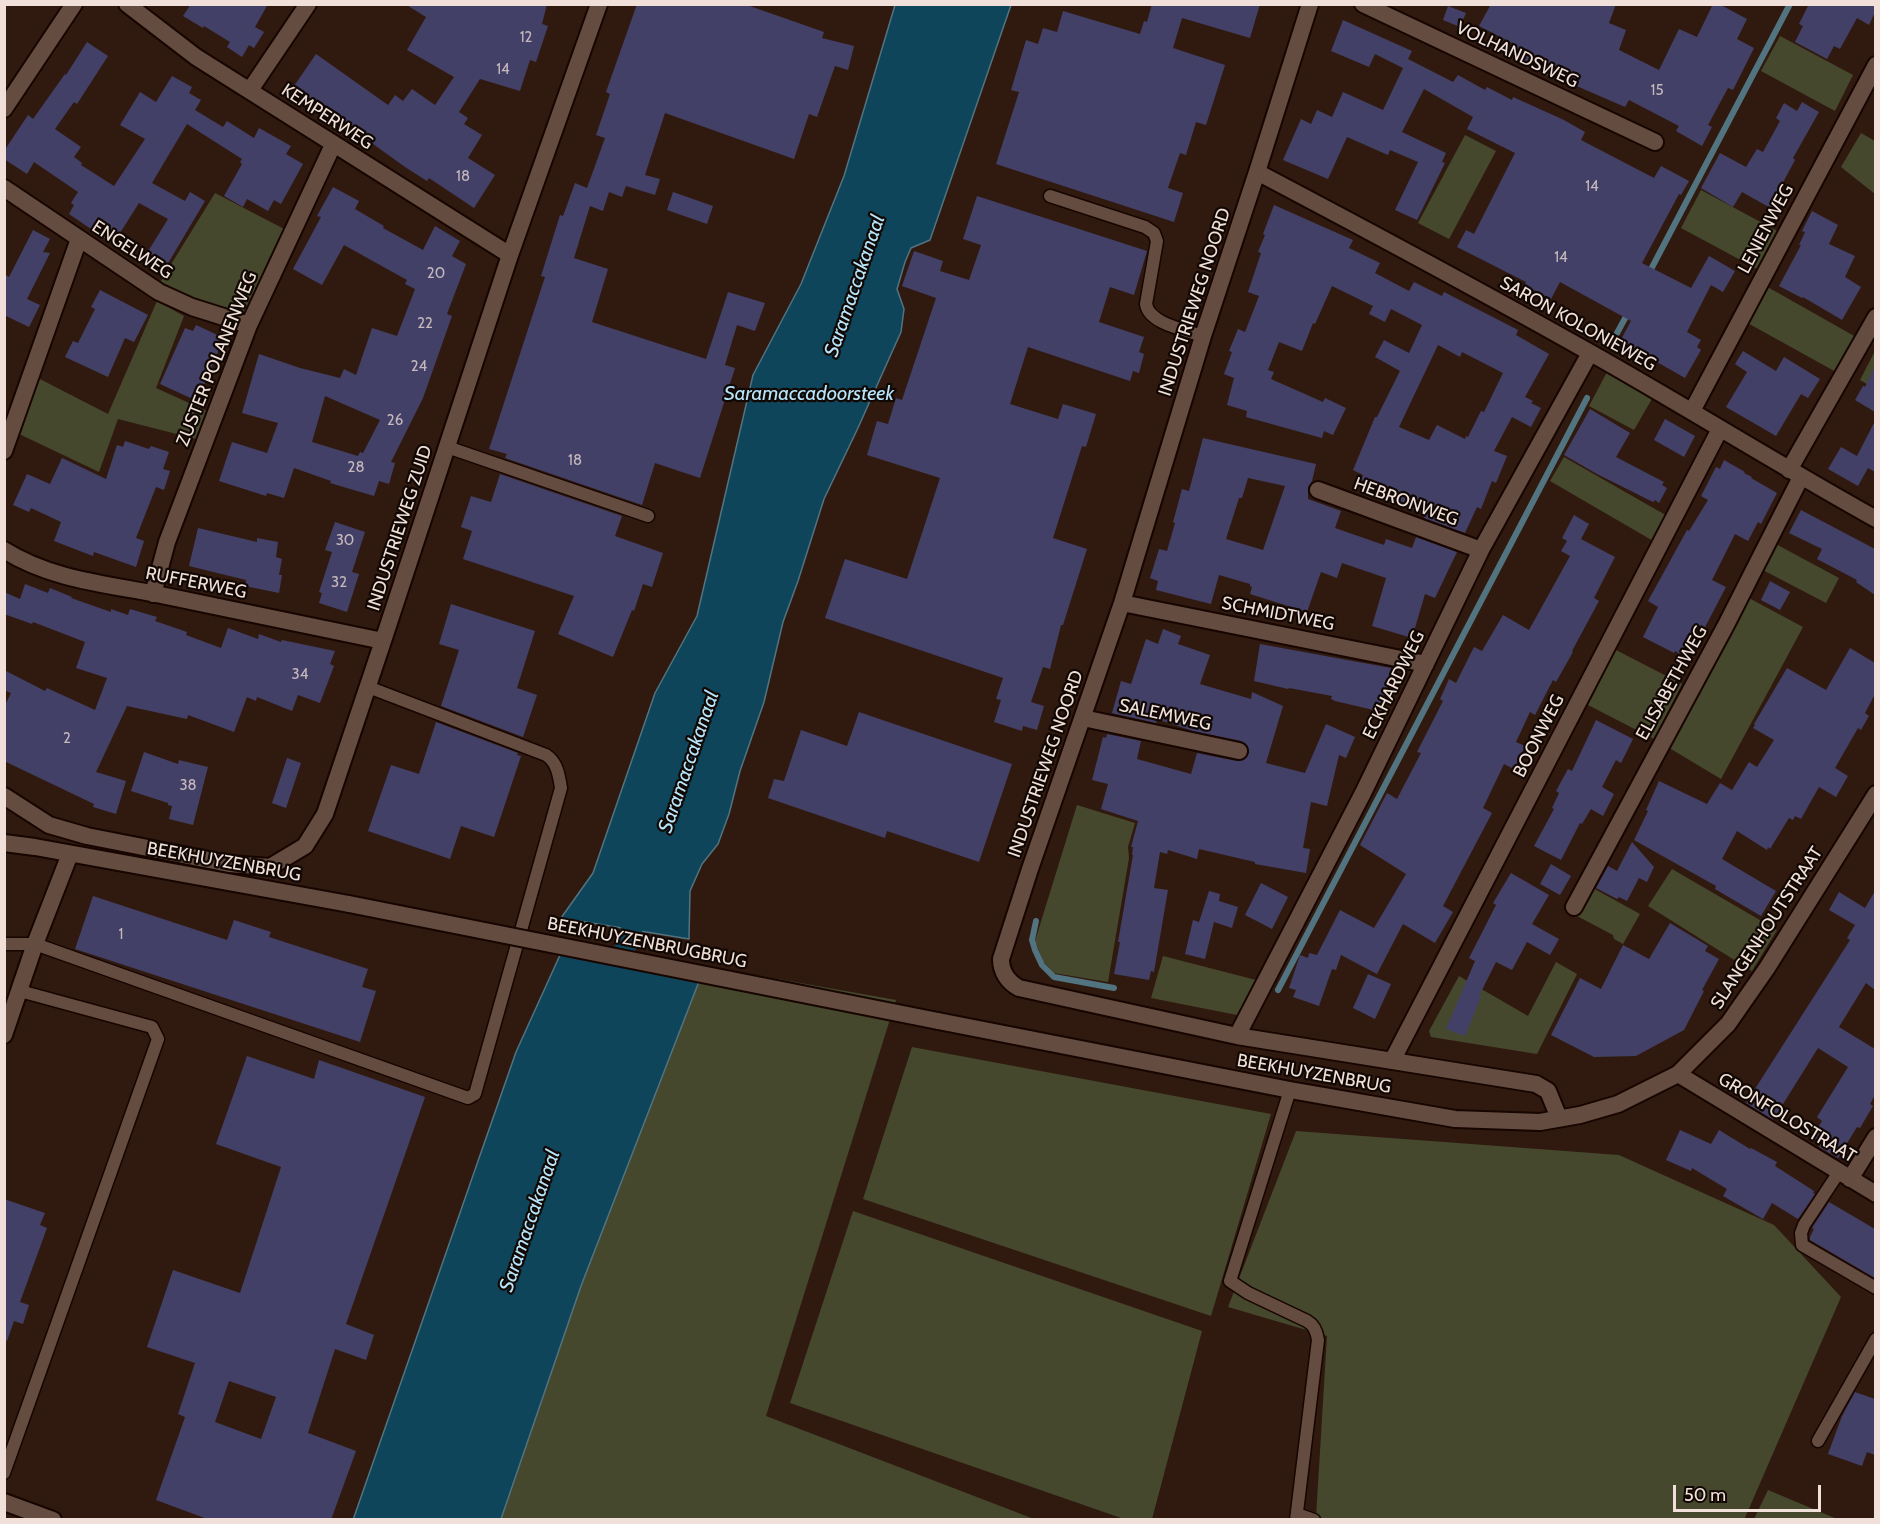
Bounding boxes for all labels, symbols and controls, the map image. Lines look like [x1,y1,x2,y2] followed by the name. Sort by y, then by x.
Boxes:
[1452,17,1582,93] street label: VOLHANDSWEG
[520,29,532,47] house number: 12
[496,61,510,79] house number: 14
[277,79,377,155] street label: KEMPERWEG
[1650,82,1664,100] house number: 15
[456,168,470,186] house number: 18
[1585,178,1599,196] house number: 14
[1734,181,1798,277] street label: LENIENWEG
[1154,205,1236,399] street label: INDUSTRIEWEG NOORD
[820,212,890,360] water label: Saramaccakanaal
[88,216,176,284] street label: ENGELWEG
[1554,249,1568,267] house number: 14
[427,265,445,283] house number: 20
[172,269,262,449] street label: ZUSTER POLANENWEG
[1496,272,1660,376] street label: SARON KOLONIEWEG
[417,315,433,333] house number: 22
[411,358,427,376] house number: 24
[724,382,894,406] water label: Saramaccadoorsteek
[387,412,403,430] house number: 26
[363,443,437,613] street label: INDUSTRIEWEG ZUID
[568,452,582,470] house number: 18
[348,459,364,477] house number: 28
[1351,473,1461,531] street label: HEBRONWEG
[336,532,354,550] house number: 30
[144,563,248,603] street label: RUFFERWEG
[331,574,347,592] house number: 32
[1220,592,1336,636] street label: SCHMIDTWEG
[1632,622,1712,744] street label: ELISABETHWEG
[1359,627,1429,743] street label: ECKHARDWEG
[292,666,308,684] house number: 34
[1004,668,1088,860] street label: INDUSTRIEWEG NOORD
[654,688,724,836] water label: Saramaccakanaal
[1509,691,1569,781] street label: BOONWEG
[1117,695,1213,735] street label: SALEMWEG
[63,730,71,748] house number: 2
[179,777,197,795] house number: 38
[145,838,303,886] street label: BEEKHUYZENBRUG
[1706,843,1828,1013] street label: SLANGENHOUTSTRAAT
[545,913,749,973] street label: BEEKHUYZENBRUGBRUG
[119,926,123,944] house number: 1
[1235,1050,1393,1098] street label: BEEKHUYZENBRUG
[1714,1068,1860,1168] street label: GRONFOLOSTRAAT
[495,1147,565,1295] water label: Saramaccakanaal
[1676,1473,1824,1511] scale bar
[1684,1484,1726,1506] text: 50 m

